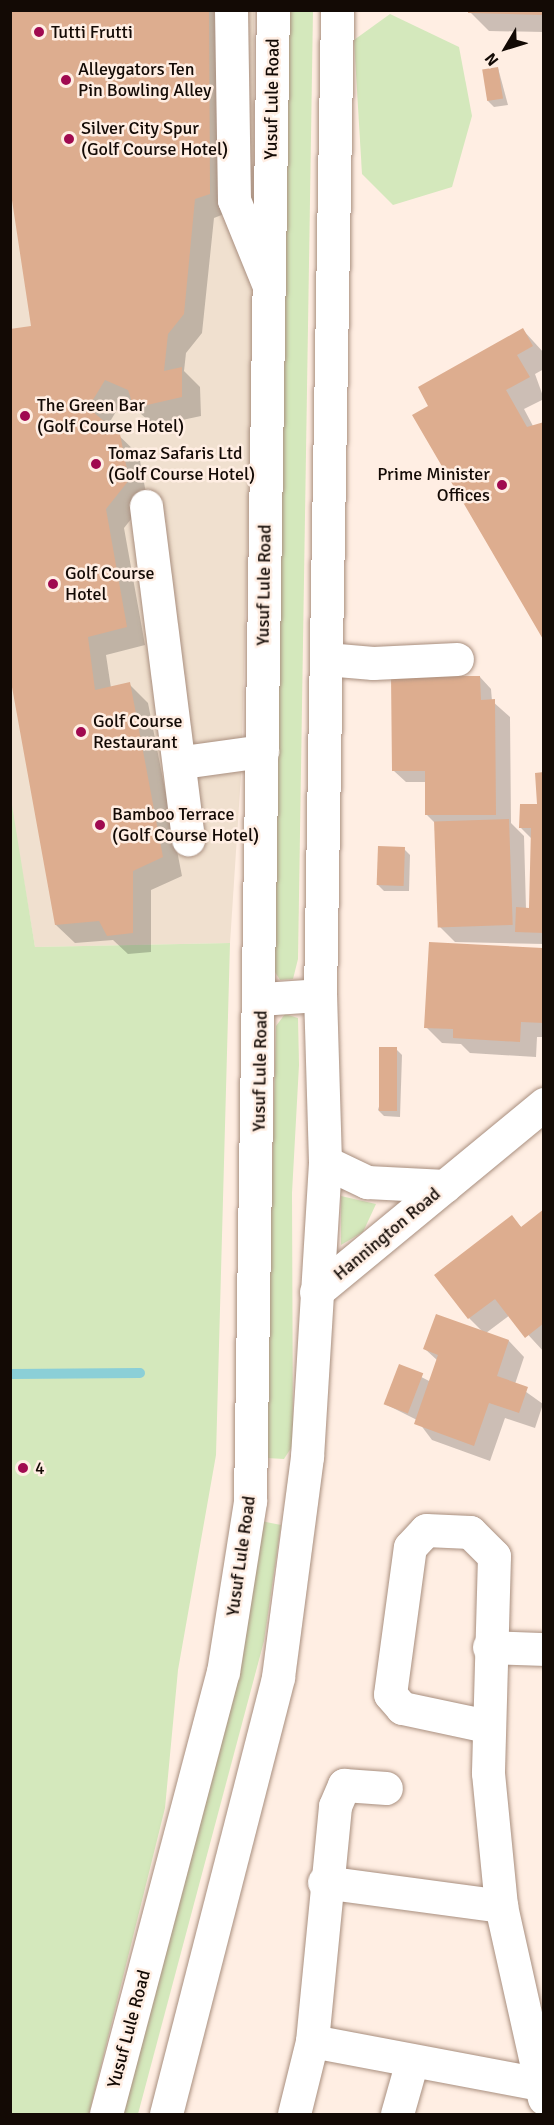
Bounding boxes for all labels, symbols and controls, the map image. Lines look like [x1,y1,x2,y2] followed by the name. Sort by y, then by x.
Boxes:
[476,18,536,78] north arrow
[51,21,133,43] place label: Tutti Frutti
[32,25,46,39] marker: Tutti Frutti
[260,38,284,160] street label: Yusuf Lule Road
[481,49,503,70] text: N
[78,59,212,101] place label: Alleygators Ten Pin Bowling Alley
[59,73,73,87] marker: Alleygators Ten Pin Bowling Alley
[81,118,228,160] place label: Silver City Spur (Golf Course Hotel)
[62,132,76,146] marker: Silver City Spur (Golf Course Hotel)
[37,395,184,438] place label: The Green Bar (Golf Course Hotel)
[18,409,32,423] marker: The Green Bar (Golf Course Hotel)
[108,443,255,486] place label: Tomaz Safaris Ltd (Golf Course Hotel)
[89,457,103,471] marker: Tomaz Safaris Ltd (Golf Course Hotel)
[377,464,490,506] place label: Prime Minister Offices
[495,478,509,492] marker: Prime Minister Offices
[252,524,276,646] street label: Yusuf Lule Road
[65,563,155,606] place label: Golf Course Hotel
[46,577,60,591] marker: Golf Course Hotel
[93,711,183,754] place label: Golf Course Restaurant
[74,725,88,739] marker: Golf Course Restaurant
[112,804,259,846] place label: Bamboo Terrace (Golf Course Hotel)
[93,818,107,832] marker: Bamboo Terrace (Golf Course Hotel)
[248,1010,272,1132] street label: Yusuf Lule Road
[329,1183,445,1285] street label: Hannington Road
[35,1457,45,1479] place label: 4
[16,1461,30,1475] marker: 4
[222,1494,260,1618] street label: Yusuf Lule Road
[103,1968,155,2090] street label: Yusuf Lule Road

